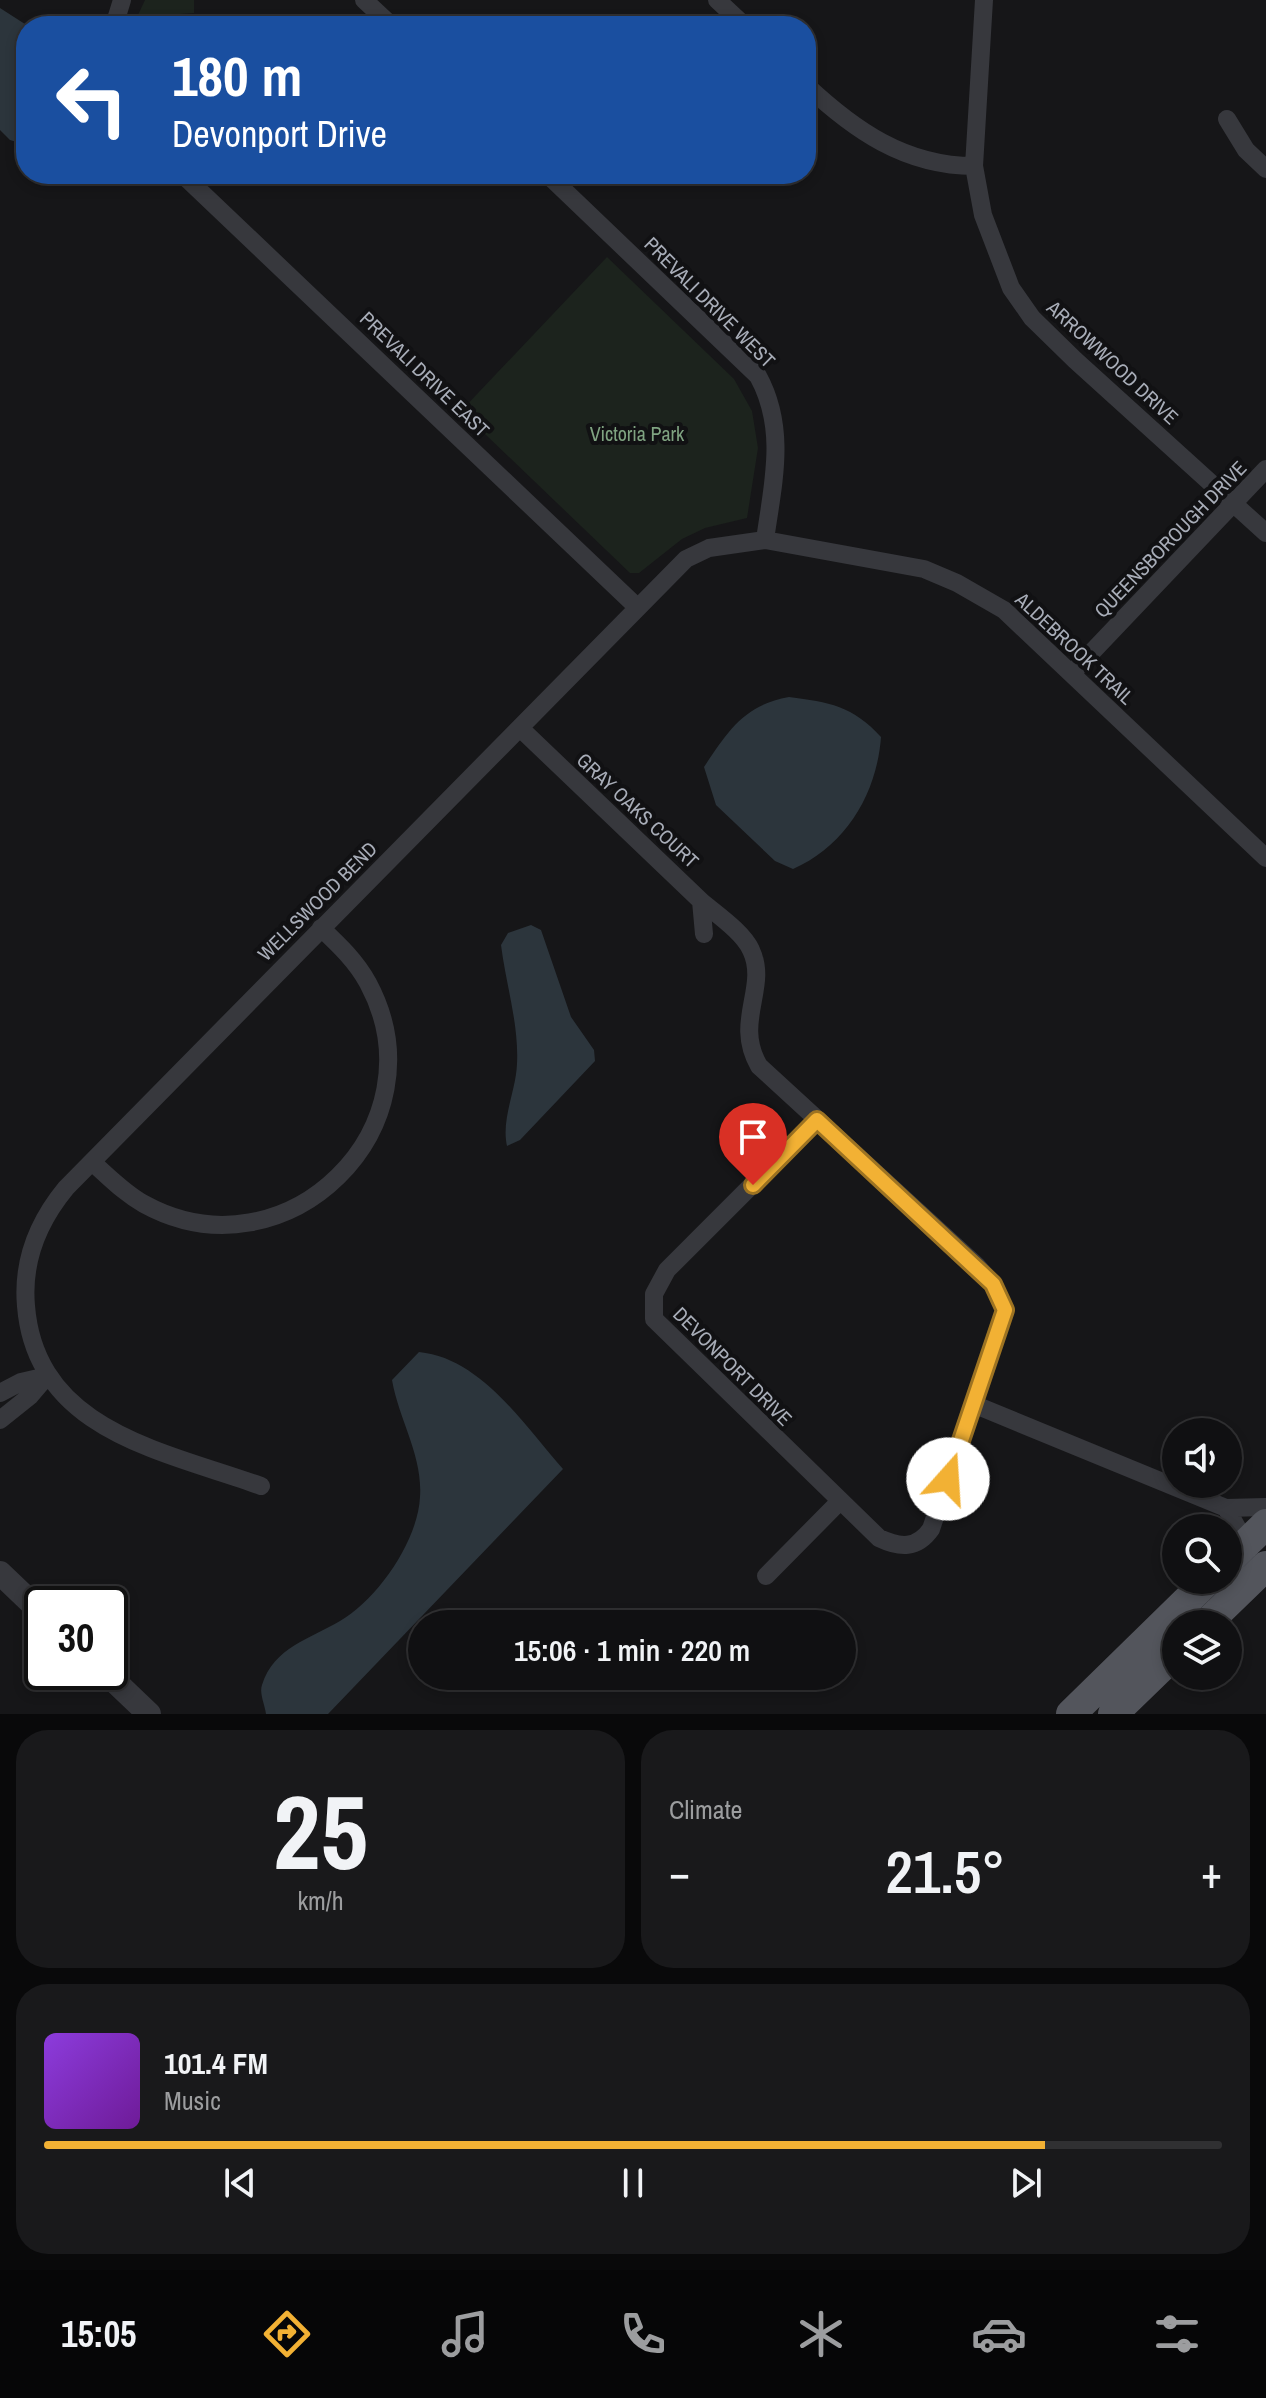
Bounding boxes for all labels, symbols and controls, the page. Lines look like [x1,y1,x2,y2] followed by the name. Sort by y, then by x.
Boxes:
[172,38,302,113] text: 180 m
[40,48,144,152] icon: left
[172,110,387,158] text: Devonport Drive
[639,231,781,373] street label: PREVALI DRIVE WEST
[1041,293,1185,430] street label: ARROWWOOD DRIVE
[354,305,496,443] street label: PREVALI DRIVE EAST
[590,420,685,447] park label: Victoria Park
[1088,455,1252,623] street label: QUEENSBOROUGH DRIVE
[1009,585,1140,710] street label: ALDEBROOK TRAIL
[571,746,705,874] street label: GRAY OAKS COURT
[251,835,383,967] street label: WELLSWOOD BEND
[719,1103,787,1185] pin
[731,1115,775,1159] icon: arrive
[668,1301,798,1431] street label: DEVONPORT DRIVE
[1162,1418,1242,1690] map controls
[1162,1418,1242,1498] button: sound
[906,1437,990,1521] position arrow
[1162,1514,1242,1594] button: search
[24,1586,128,1690] speed limit sign: 30
[1162,1610,1242,1690] button: layers
[514,1630,750,1670] text: 15:06 · 1 min · 220 m
[273,1761,368,1901] text: 25
[669,1792,742,1827] text: Climate
[886,1831,1005,1912] text: 21.5°
[669,1842,690,1902] text: −
[1201,1842,1222,1902] text: +
[297,1883,344,1918] text: km/h
[164,2043,268,2083] text: 101.4 FM
[164,2083,221,2118] text: Music
[218,2161,262,2205] icon: previous
[611,2161,655,2205] icon: pause
[1004,2161,1048,2205] icon: next
[259,2306,315,2362] icon: directions
[437,2306,493,2362] icon: music
[615,2306,671,2362] icon: phone
[793,2306,849,2362] icon: climate
[971,2306,1027,2362] icon: car
[1149,2306,1205,2362] icon: filters
[61,2310,137,2358] text: 15:05

